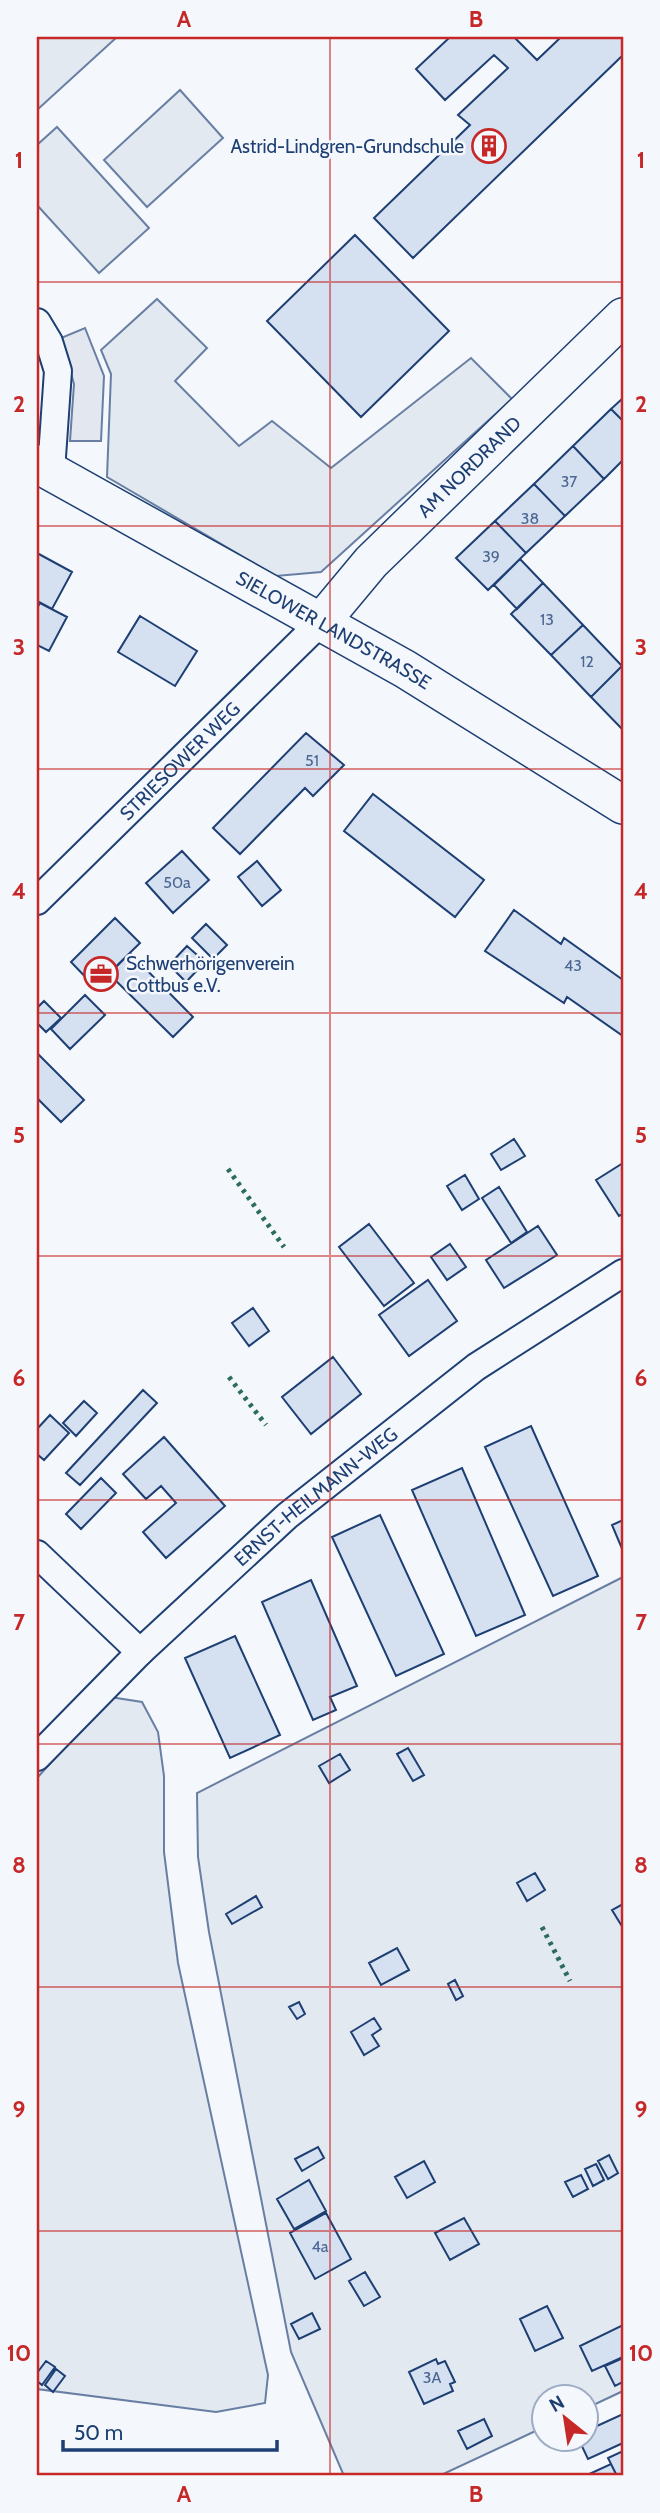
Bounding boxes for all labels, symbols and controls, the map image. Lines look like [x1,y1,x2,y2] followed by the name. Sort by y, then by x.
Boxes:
[177,5,192,33] text: A
[469,5,483,33] text: B
[470,127,508,165] building icon: Astrid-Lindgren-Grundschule
[230,135,464,158] place label: Astrid-Lindgren-Grundschule
[15,146,23,174] text: 1
[637,146,645,174] text: 1
[13,390,25,418] text: 2
[635,390,647,418] text: 2
[413,411,526,522] street label: AM NORDRAND
[561,472,577,491] house number: 37
[521,509,539,528] house number: 38
[482,547,500,566] house number: 39
[232,566,435,694] street label: SIELOWER LANDSTRASSE
[540,610,554,629] house number: 13
[13,633,25,661] text: 3
[635,633,647,661] text: 3
[580,652,594,671] house number: 12
[115,697,244,825] street label: STRIESOWER WEG
[305,751,319,770] house number: 51
[163,873,191,892] house number: 50a
[12,877,26,905] text: 4
[634,877,648,905] text: 4
[126,952,295,997] place label: Schwerhörigenverein Cottbus e.V.
[82,955,120,993] office icon: Schwerhörigenverein Cottbus e.V.
[564,956,582,975] house number: 43
[13,1121,25,1149] text: 5
[635,1121,647,1149] text: 5
[13,1364,25,1392] text: 6
[635,1364,647,1392] text: 6
[229,1422,402,1571] street label: ERNST-HEILMANN-WEG
[13,1608,25,1636] text: 7
[635,1608,647,1636] text: 7
[12,1851,26,1879] text: 8
[634,1851,648,1879] text: 8
[13,2095,25,2123] text: 9
[635,2095,647,2123] text: 9
[312,2237,329,2256] house number: 4a
[7,2339,31,2367] text: 10
[629,2339,653,2367] text: 10
[423,2368,441,2387] house number: 3A
[530,2384,600,2454] north arrow
[545,2390,568,2417] text: N
[63,2408,276,2452] scale bar
[74,2420,123,2445] text: 50 m
[177,2480,192,2508] text: A
[469,2480,483,2508] text: B

